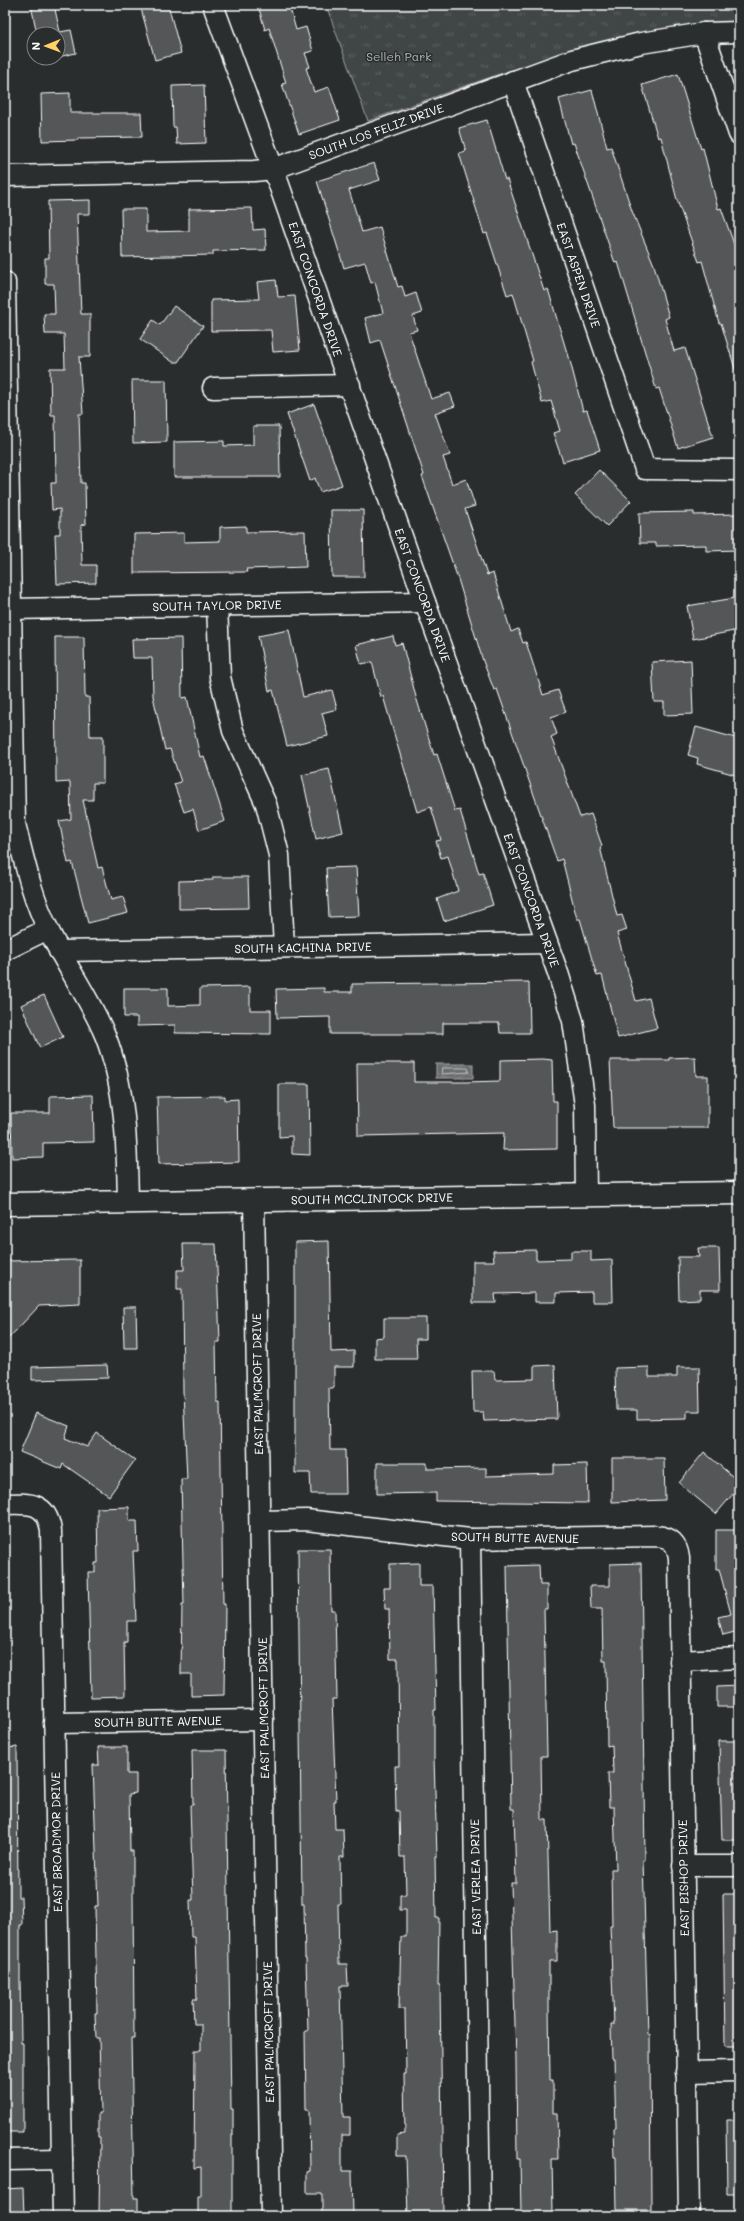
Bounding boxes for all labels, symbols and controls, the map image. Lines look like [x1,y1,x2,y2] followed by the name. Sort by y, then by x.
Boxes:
[26,26,66,66] north arrow
[28,42,43,50] text: N
[366,48,432,64] park label: Selleh Park
[306,99,446,163] street label: SOUTH LOS FELIZ DRIVE
[285,220,347,359] street label: EAST CONCORDA DRIVE
[553,220,605,330] street label: EAST ASPEN DRIVE
[391,526,455,664] street label: EAST CONCORDA DRIVE
[152,596,282,614] street label: SOUTH TAYLOR DRIVE
[500,831,564,969] street label: EAST CONCORDA DRIVE
[234,938,372,956] street label: SOUTH KACHINA DRIVE
[291,1189,453,1207] street label: SOUTH MCCLINTOCK DRIVE
[248,1313,266,1455] street label: EAST PALMCROFT DRIVE
[451,1528,579,1546] street label: SOUTH BUTTE AVENUE
[254,1637,272,1779] street label: EAST PALMCROFT DRIVE
[94,1712,222,1730] street label: SOUTH BUTTE AVENUE
[47,1772,65,1912] street label: EAST BROADMOR DRIVE
[466,1819,484,1935] street label: EAST VERLEA DRIVE
[674,1819,692,1937] street label: EAST BISHOP DRIVE
[259,1961,277,2103] street label: EAST PALMCROFT DRIVE

